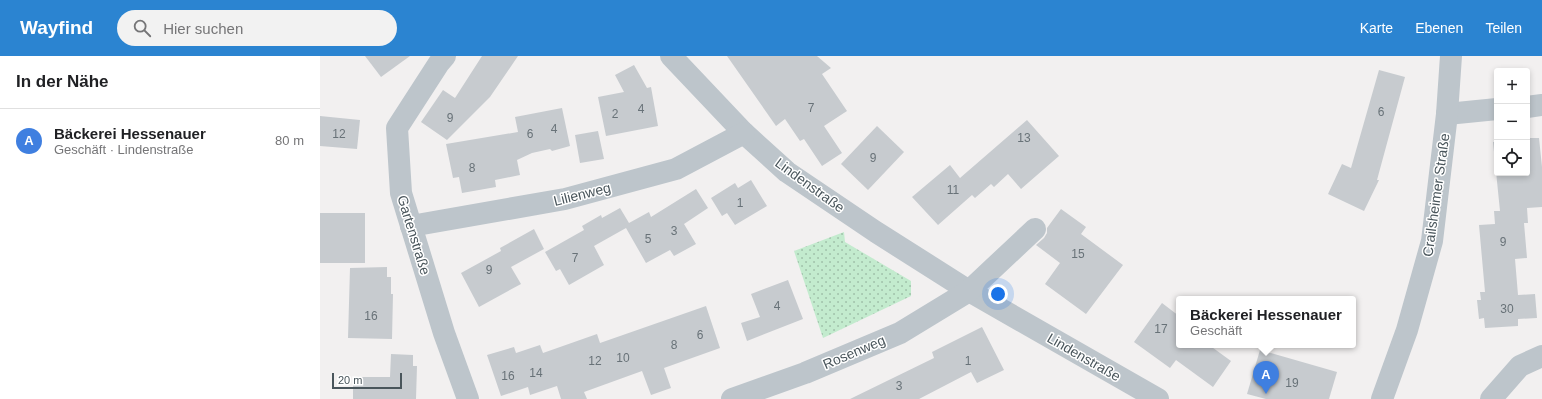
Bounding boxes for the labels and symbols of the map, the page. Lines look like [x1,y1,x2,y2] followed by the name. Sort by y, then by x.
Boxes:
[808,101,815,115] house number: 7
[638,102,645,116] house number: 4
[1378,105,1385,119] house number: 6
[612,107,619,121] house number: 2
[447,111,454,125] house number: 9
[551,122,558,136] house number: 4
[332,127,346,141] house number: 12
[527,127,534,141] house number: 6
[1017,131,1031,145] house number: 13
[1419,132,1453,258] street label: Crailsheimer Straße
[870,151,877,165] house number: 9
[772,155,848,216] street label: Lindenstraße
[469,161,476,175] house number: 8
[552,179,612,209] street label: Lilienweg
[947,183,960,197] house number: 11
[394,193,434,277] street label: Gartenstraße
[737,196,744,210] house number: 1
[671,224,678,238] house number: 3
[645,232,652,246] house number: 5
[1500,235,1507,249] house number: 9
[1071,247,1085,261] house number: 15
[572,251,579,265] house number: 7
[486,263,493,277] house number: 9
[988,284,1008,304] your location
[774,299,781,313] house number: 4
[1500,302,1514,316] house number: 30
[364,309,378,323] house number: 16
[1154,322,1168,336] house number: 17
[697,328,704,342] house number: 6
[1045,330,1124,384] street label: Lindenstraße
[820,332,888,372] street label: Rosenweg
[671,338,678,352] house number: 8
[616,351,630,365] house number: 10
[588,354,602,368] house number: 12
[965,354,972,368] house number: 1
[1253,361,1279,394] pin: A
[529,366,543,380] house number: 14
[501,369,515,383] house number: 16
[332,371,402,390] scale bar
[1285,376,1299,390] house number: 19
[896,379,903,393] house number: 3

